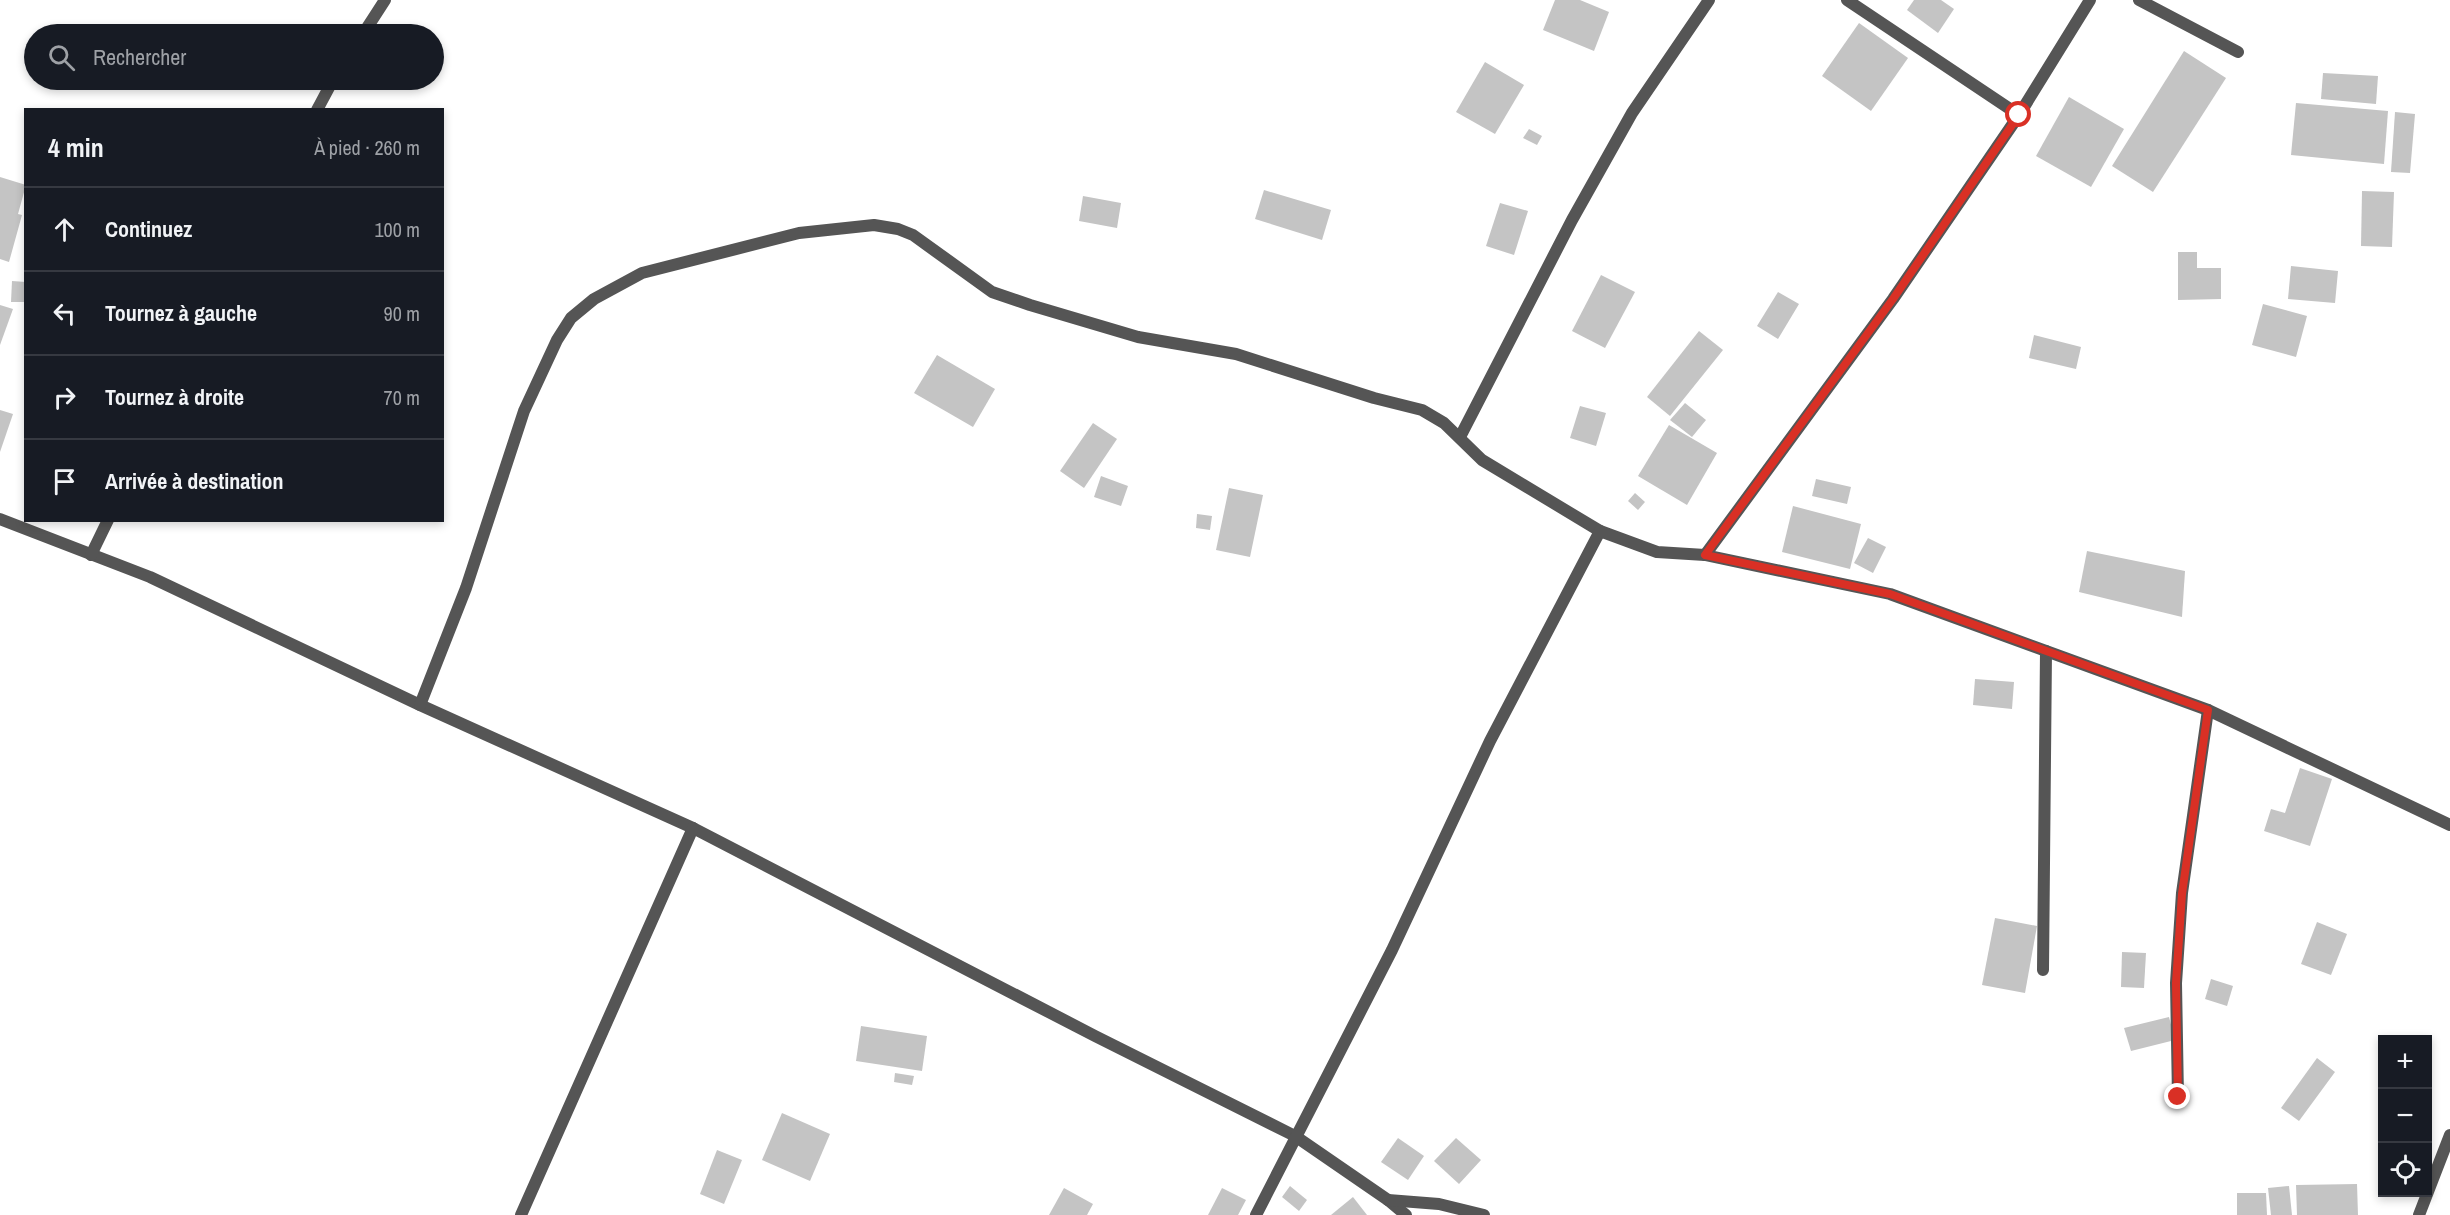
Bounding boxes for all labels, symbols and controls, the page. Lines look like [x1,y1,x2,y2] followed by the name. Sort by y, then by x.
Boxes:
[24,24,444,90] search box
[45,41,78,74] icon: search
[93,42,186,72] text: Rechercher
[2005,101,2031,127] route start
[48,130,104,165] text: 4 min
[314,134,420,161] text: À pied · 260 m
[48,213,81,246] icon: ahead
[105,214,192,244] text: Continuez
[374,216,420,243] text: 100 m
[48,297,81,330] icon: left
[105,298,257,328] text: Tournez à gauche
[384,300,420,327] text: 90 m
[48,381,81,414] icon: right
[105,382,244,412] text: Tournez à droite
[384,384,420,411] text: 70 m
[48,465,81,498] icon: arrive
[105,466,283,496] text: Arrivée à destination
[2378,1035,2432,1197] map controls
[2378,1035,2432,1089] button: +
[2164,1083,2190,1109] route end
[2378,1089,2432,1143] button: −
[2378,1143,2432,1197] button: locate

